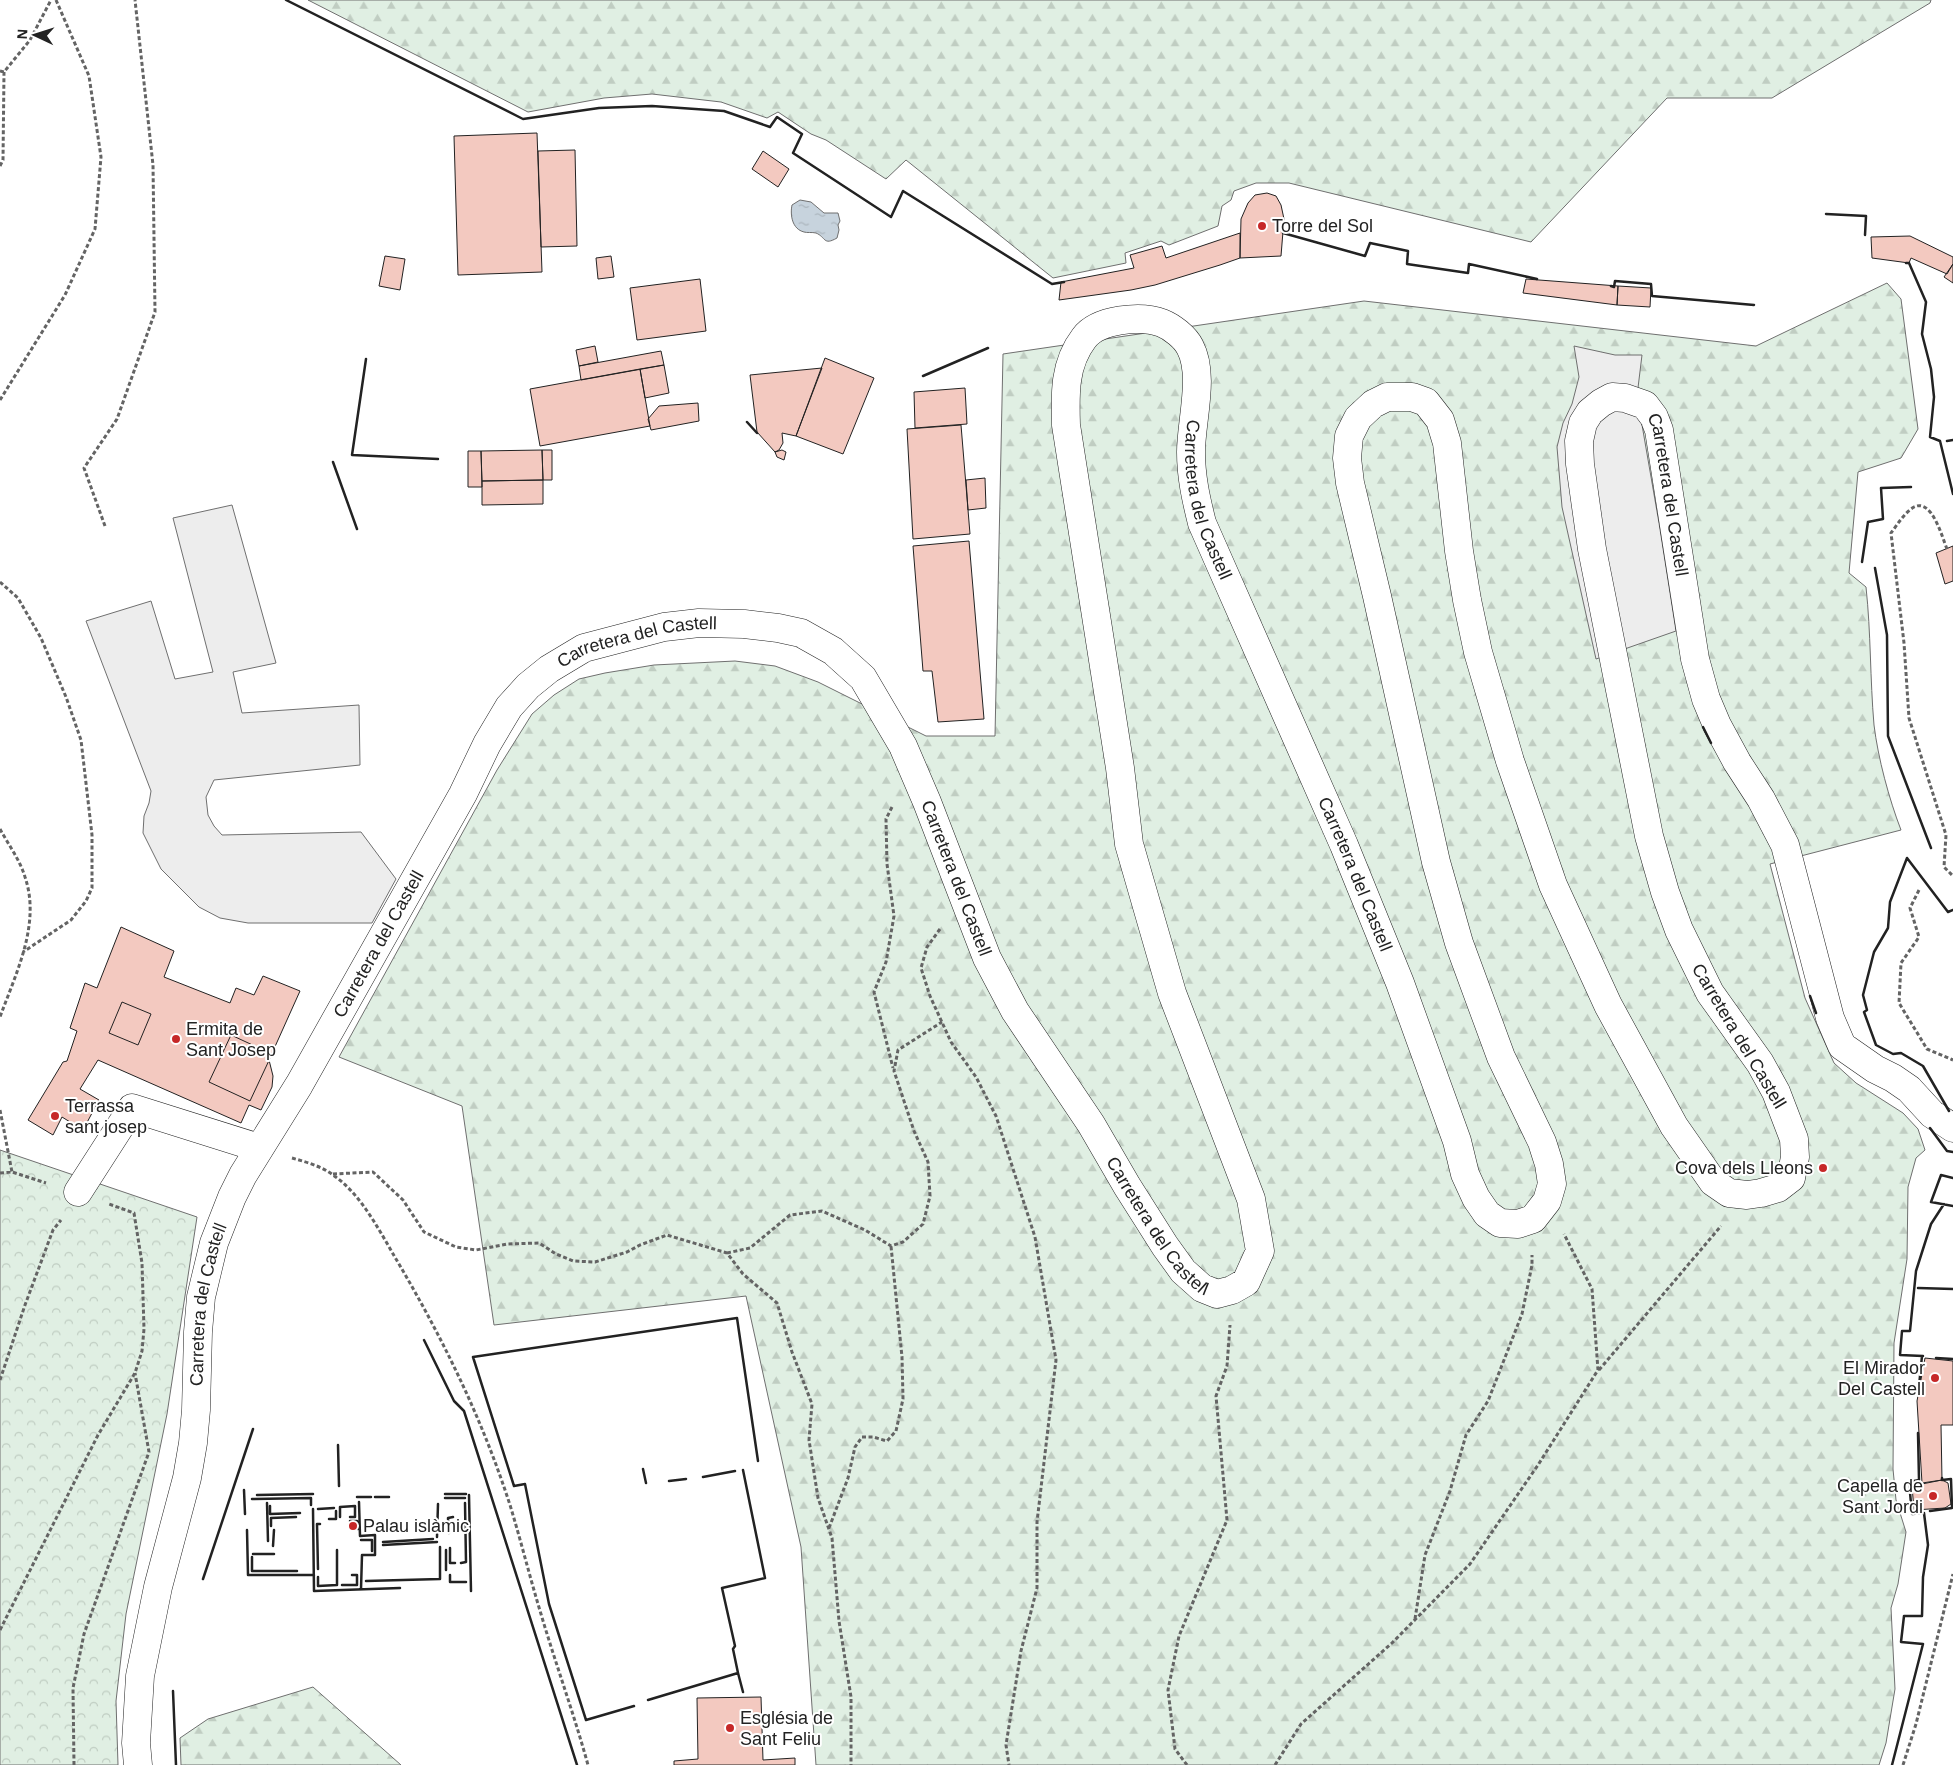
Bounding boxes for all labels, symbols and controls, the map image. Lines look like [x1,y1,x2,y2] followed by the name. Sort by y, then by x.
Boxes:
[10,10,60,60] north arrow
[14,28,30,40] text: N
[1272,216,1373,236] place label: Torre del Sol
[1256,220,1268,232] marker: Torre del Sol
[1643,410,1692,578] street label: Carretera del Castell
[1181,419,1236,583] street label: Carretera del Castell
[554,613,717,672] street label: Carretera del Castell
[1314,794,1396,954] street label: Carretera del Castell
[917,797,995,959] street label: Carretera del Castell
[329,867,428,1021] street label: Carretera del Castell
[1688,960,1790,1112] street label: Carretera del Castell
[186,1019,276,1060] place label: Ermita de Sant Josep
[170,1033,182,1045] marker: Ermita de Sant Josep
[65,1096,147,1137] place label: Terrassa sant josep
[49,1110,61,1122] marker: Terrassa sant josep
[1102,1153,1211,1299] street label: Carretera del Castell
[1675,1158,1813,1178] place label: Cova dels Lleons
[1817,1162,1829,1174] marker: Cova dels Lleons
[187,1220,231,1386] street label: Carretera del Castell
[1838,1358,1925,1399] place label: El Mirador Del Castell
[1929,1372,1941,1384] marker: El Mirador Del Castell
[1837,1476,1923,1517] place label: Capella de Sant Jordi
[1927,1490,1939,1502] marker: Capella de Sant Jordi
[363,1516,469,1536] place label: Palau islàmic
[347,1520,359,1532] marker: Palau islàmic
[740,1708,833,1749] place label: Església de Sant Feliu
[724,1722,736,1734] marker: Església de Sant Feliu

